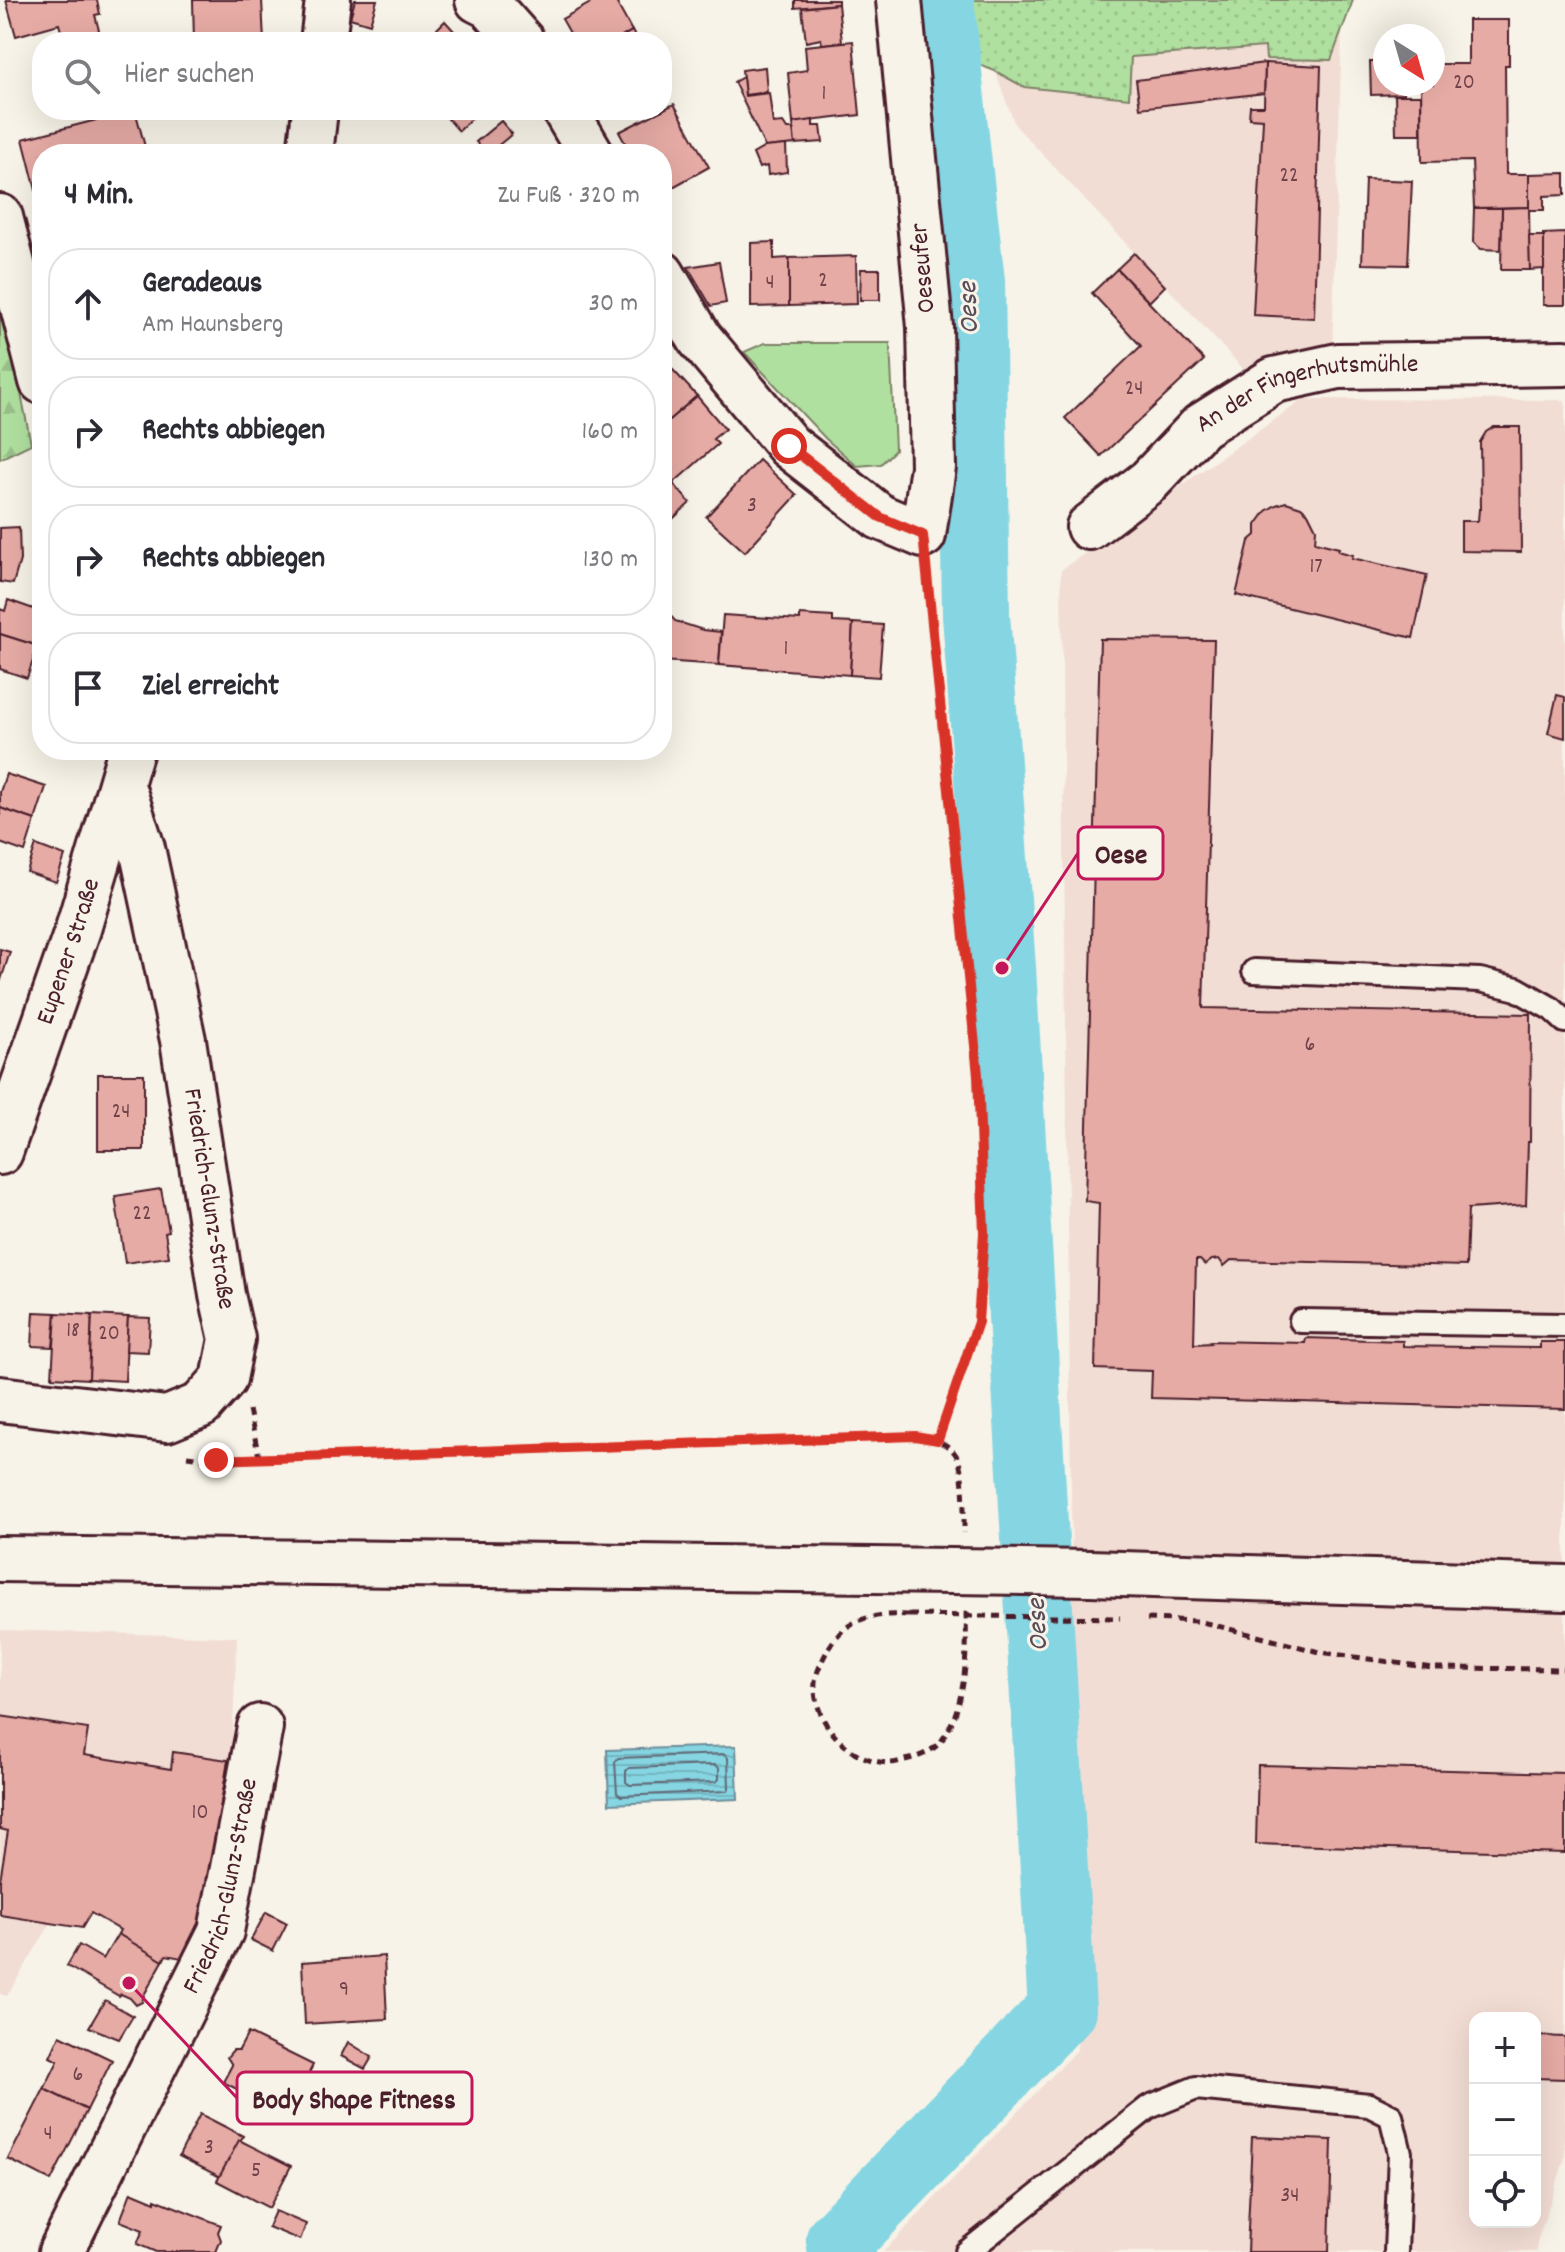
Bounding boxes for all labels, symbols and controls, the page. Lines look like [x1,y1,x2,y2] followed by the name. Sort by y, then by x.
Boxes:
[1373,24,1445,96] north arrow
[32,32,672,120] search box
[60,54,104,98] icon: search
[124,55,254,98] text: Hier suchen
[1453,68,1475,99] house number: 20
[822,79,826,110] house number: 1
[1279,161,1299,192] house number: 22
[64,172,133,221] text: 4 Min.
[497,178,640,215] text: Zu Fuß · 320 m
[902,221,946,315] street label: Oeseufer
[142,264,262,307] text: Geradeaus
[818,266,828,297] house number: 2
[765,268,775,299] house number: 4
[950,279,992,335] water label: Oese
[66,282,110,326] icon: ahead
[588,286,638,323] text: 30 m
[142,307,283,344] text: Am Haunsberg
[1189,346,1419,443] street label: An der Fingerhutsmühle
[1125,374,1143,405] house number: 24
[66,410,110,454] icon: right
[142,411,325,454] text: Rechts abbiegen
[582,414,638,451] text: 160 m
[771,428,807,464] route start
[747,491,757,522] house number: 3
[66,538,110,582] icon: right
[142,539,325,582] text: Rechts abbiegen
[583,542,638,579] text: 130 m
[1309,552,1323,583] house number: 17
[784,634,788,665] house number: 1
[66,666,110,710] icon: arrive
[142,667,279,710] text: Ziel erreicht
[1078,827,1163,879] callout: Oese
[1095,838,1147,878] text: Oese
[27,874,110,1030] street label: Eupener Straße
[1305,1030,1315,1061] house number: 6
[172,1086,244,1312] street label: Friedrich-Glunz-Straße
[112,1097,130,1128] house number: 24
[132,1199,152,1230] house number: 22
[66,1316,80,1347] house number: 18
[98,1319,120,1350] house number: 20
[198,1442,234,1478] route end
[1019,1596,1061,1652] water label: Oese
[174,1775,268,2000] street label: Friedrich-Glunz-Straße
[192,1798,208,1829] house number: 10
[339,1975,349,2006] house number: 9
[1469,2012,1541,2228] map controls
[1469,2012,1541,2084] button: +
[73,2060,83,2091] house number: 6
[237,2072,472,2124] callout: Body Shape Fitness
[252,2083,456,2123] text: Body Shape Fitness
[1469,2084,1541,2156] button: −
[43,2119,53,2150] house number: 4
[204,2133,214,2164] house number: 3
[251,2156,261,2187] house number: 5
[1469,2156,1541,2228] button: locate
[1281,2181,1299,2212] house number: 34

